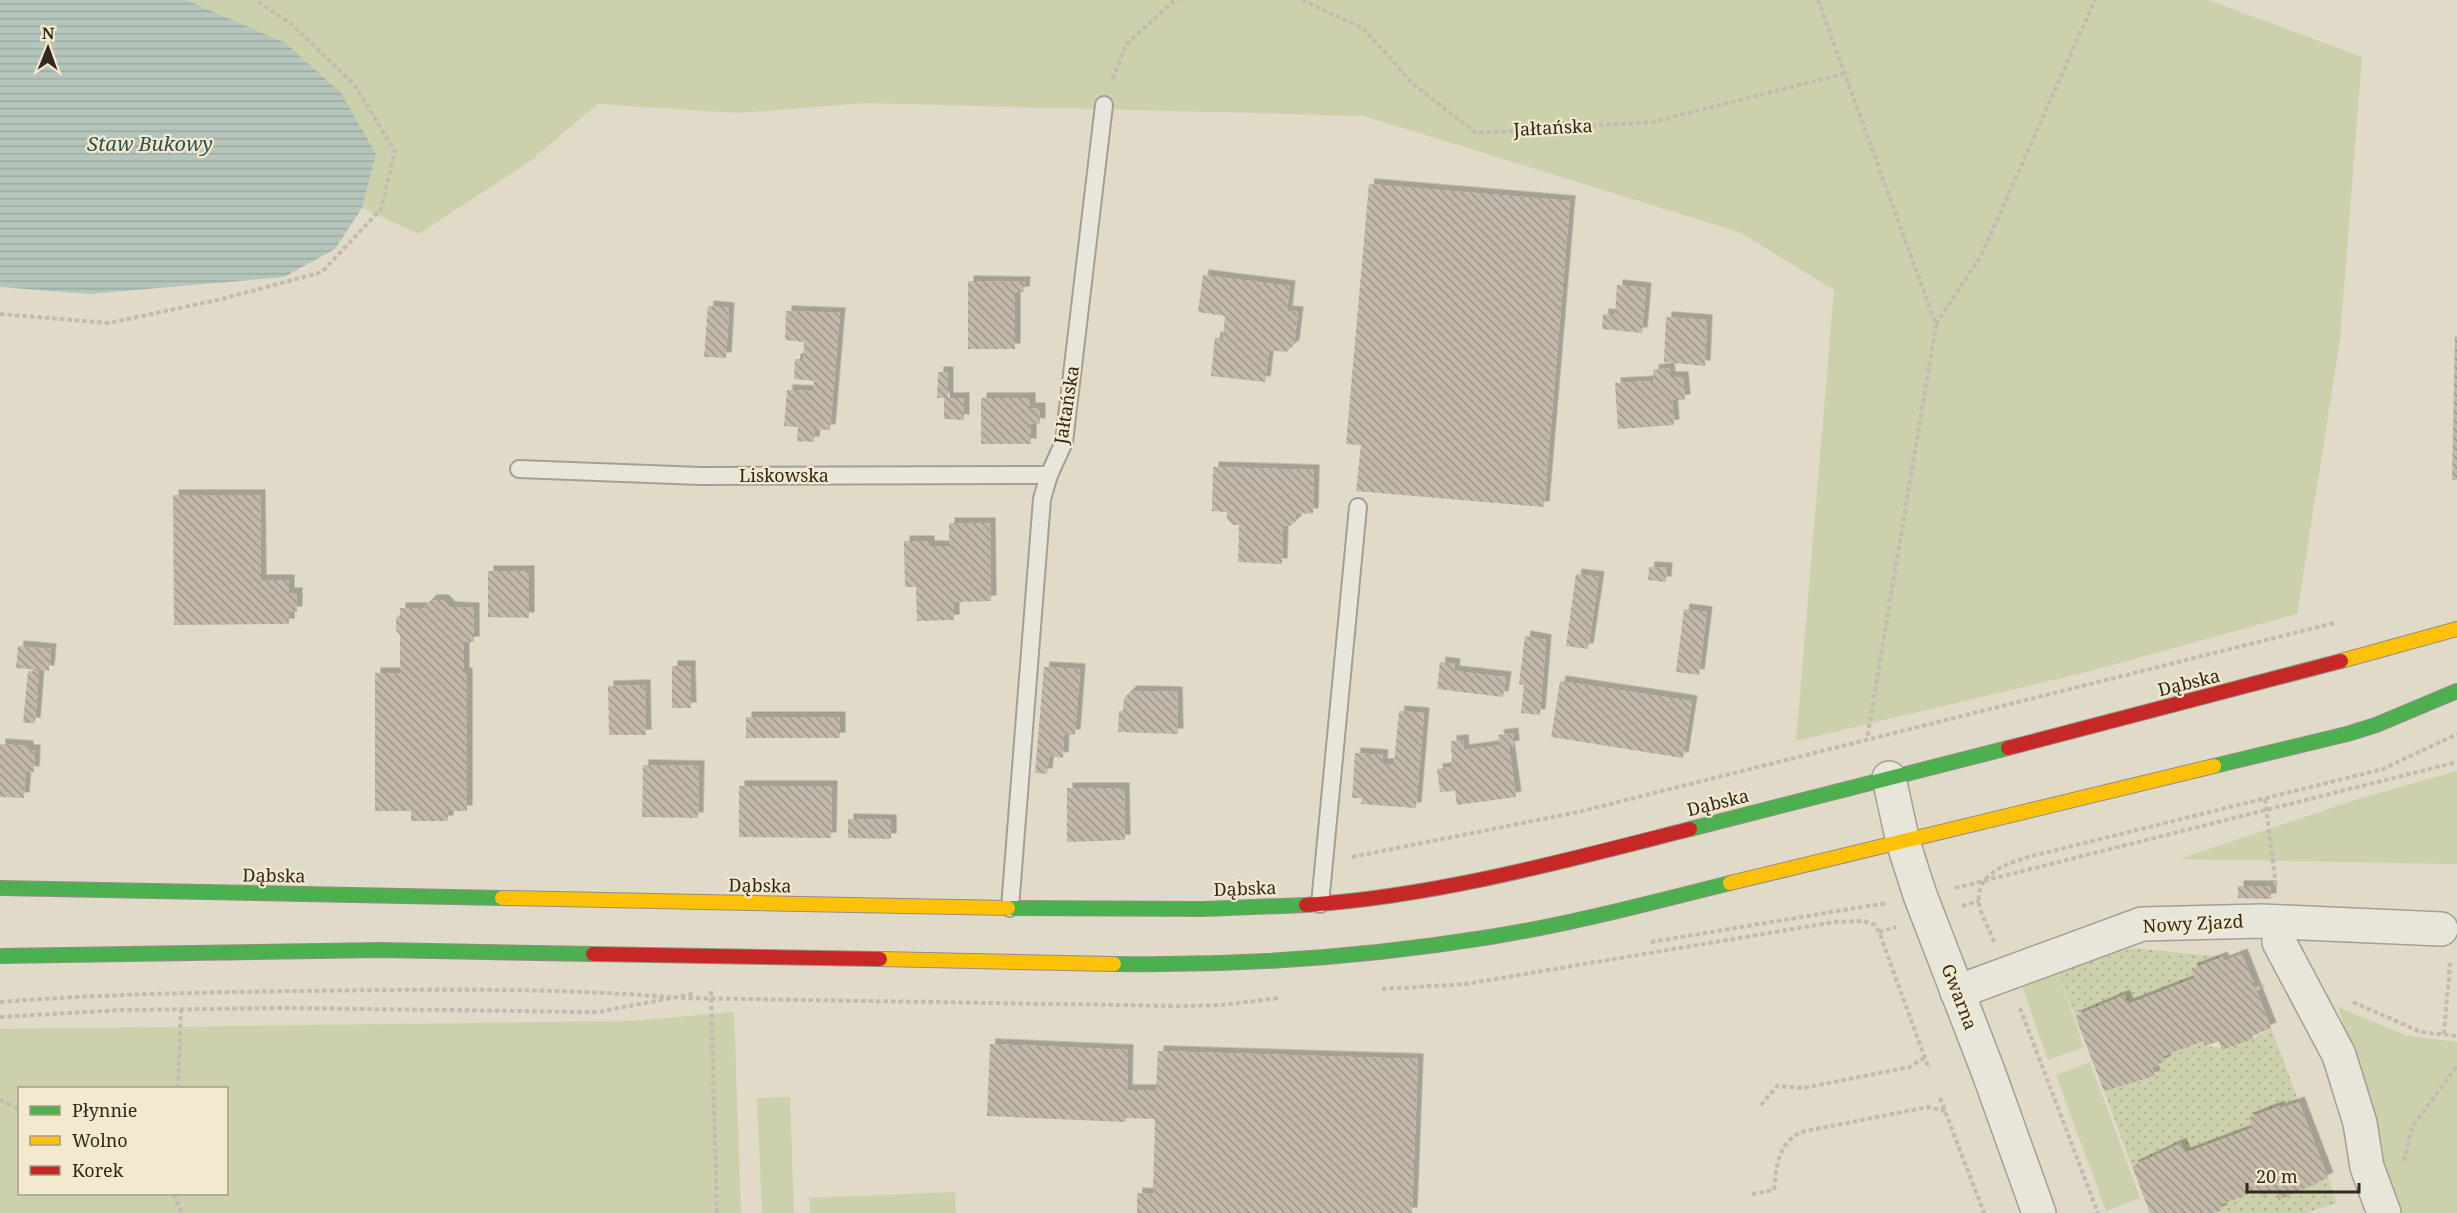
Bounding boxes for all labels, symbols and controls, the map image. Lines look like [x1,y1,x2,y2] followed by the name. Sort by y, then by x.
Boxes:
[18,18,78,78] north arrow
[42,22,55,44] text: N
[1512,113,1593,141] street label: Jałtańska
[87,130,213,157] water label: Staw Bukowy
[1048,364,1084,447] street label: Jałtańska
[739,463,829,487] street label: Liskowska
[2155,663,2222,701] street label: Dąbska
[1684,783,1751,821] street label: Dąbska
[242,862,306,888] street label: Dąbska
[728,872,792,898] street label: Dąbska
[1213,875,1277,901] street label: Dąbska
[2142,908,2244,938] street label: Nowy Zjazd
[1936,960,1983,1033] street label: Gwarna
[18,1087,228,1195] legend
[72,1098,137,1122] text: Płynnie
[72,1128,128,1152] text: Wolno
[2247,1156,2360,1194] scale bar
[72,1158,124,1182] text: Korek
[2256,1164,2298,1188] text: 20 m

